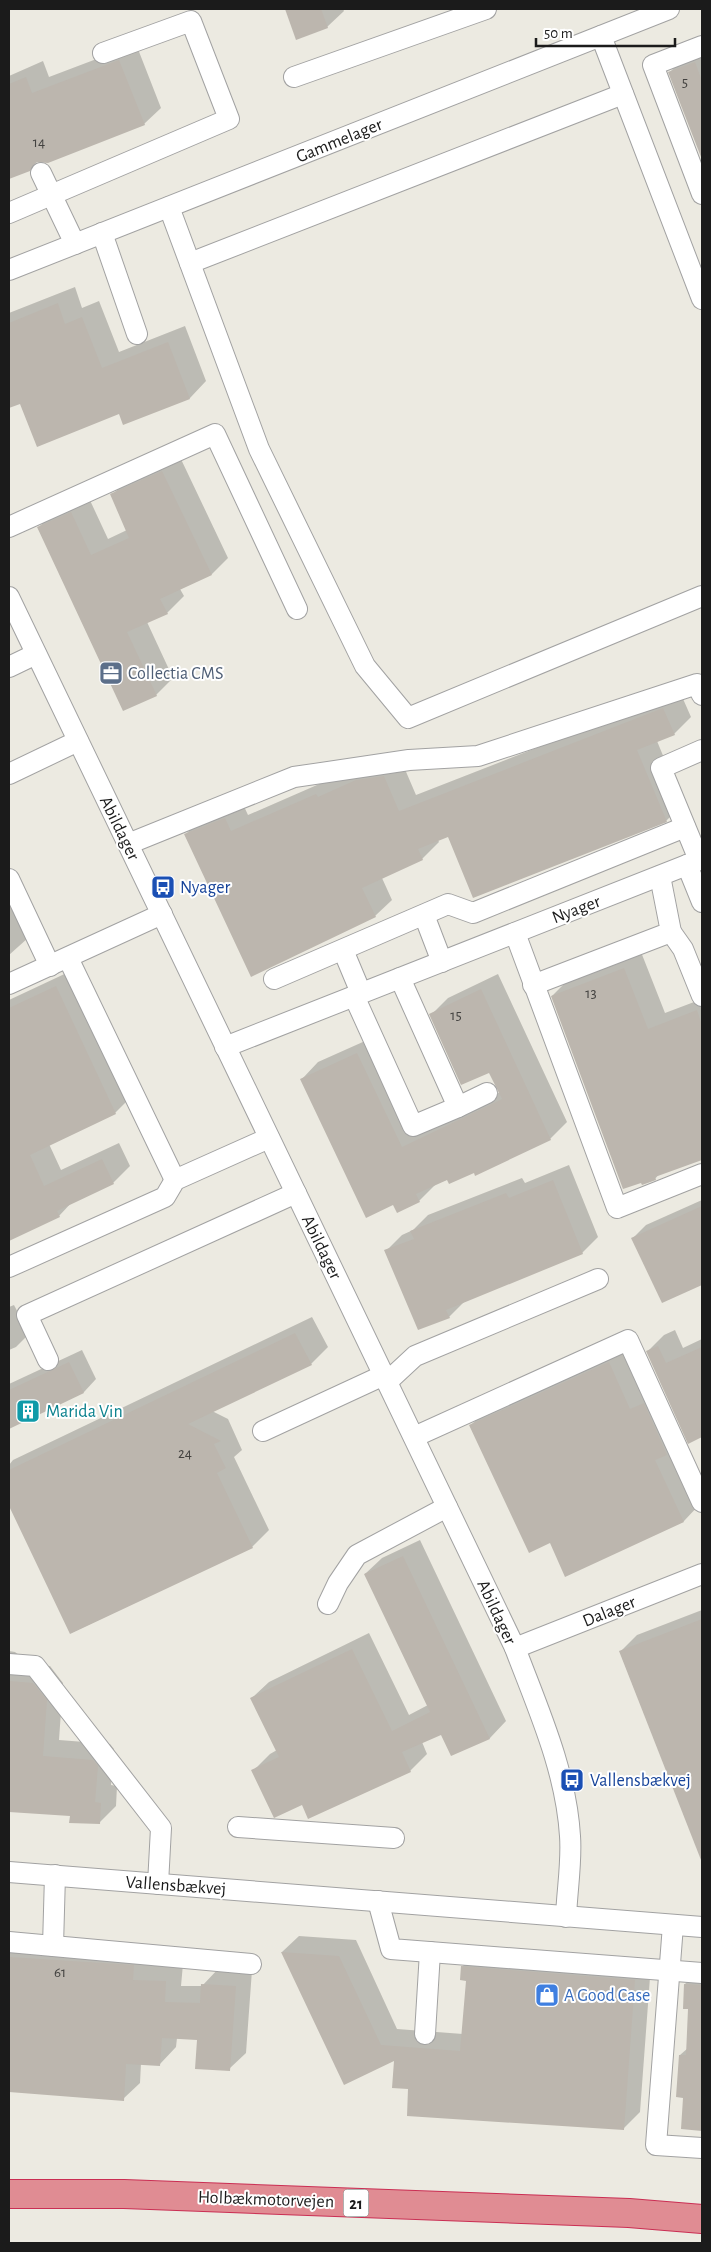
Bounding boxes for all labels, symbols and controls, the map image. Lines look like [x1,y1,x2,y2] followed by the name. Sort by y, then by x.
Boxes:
[536,15,675,47] scale bar
[544,26,573,41] text: 50 m
[682,75,688,90] house number: 5
[294,115,385,166] street label: Gammelager
[33,135,45,150] house number: 14
[98,660,124,686] office icon: Collectia CMS
[128,665,223,683] place label: Collectia CMS
[96,793,142,864] street label: Abildager
[150,874,176,900] bus stop icon: Nyager
[180,879,231,897] place label: Nyager
[550,892,603,927] street label: Nyager
[585,986,597,1001] house number: 13
[450,1008,462,1023] house number: 15
[298,1212,344,1283] street label: Abildager
[15,1398,41,1424] building icon: Marida Vin
[46,1403,123,1421] place label: Marida Vin
[178,1446,192,1461] house number: 24
[473,1577,519,1648] street label: Abildager
[580,1593,639,1631] street label: Dalager
[559,1767,585,1793] bus stop icon: Vallensbækvej
[590,1772,691,1790] place label: Vallensbækvej
[125,1874,227,1898] street label: Vallensbækvej
[54,1965,66,1980] house number: 61
[534,1982,560,2008] shop icon: A Good Case
[564,1987,650,2005] place label: A Good Case
[198,2189,334,2211] street label: Holbækmotorvejen
[344,2190,368,2216] road number: 21

